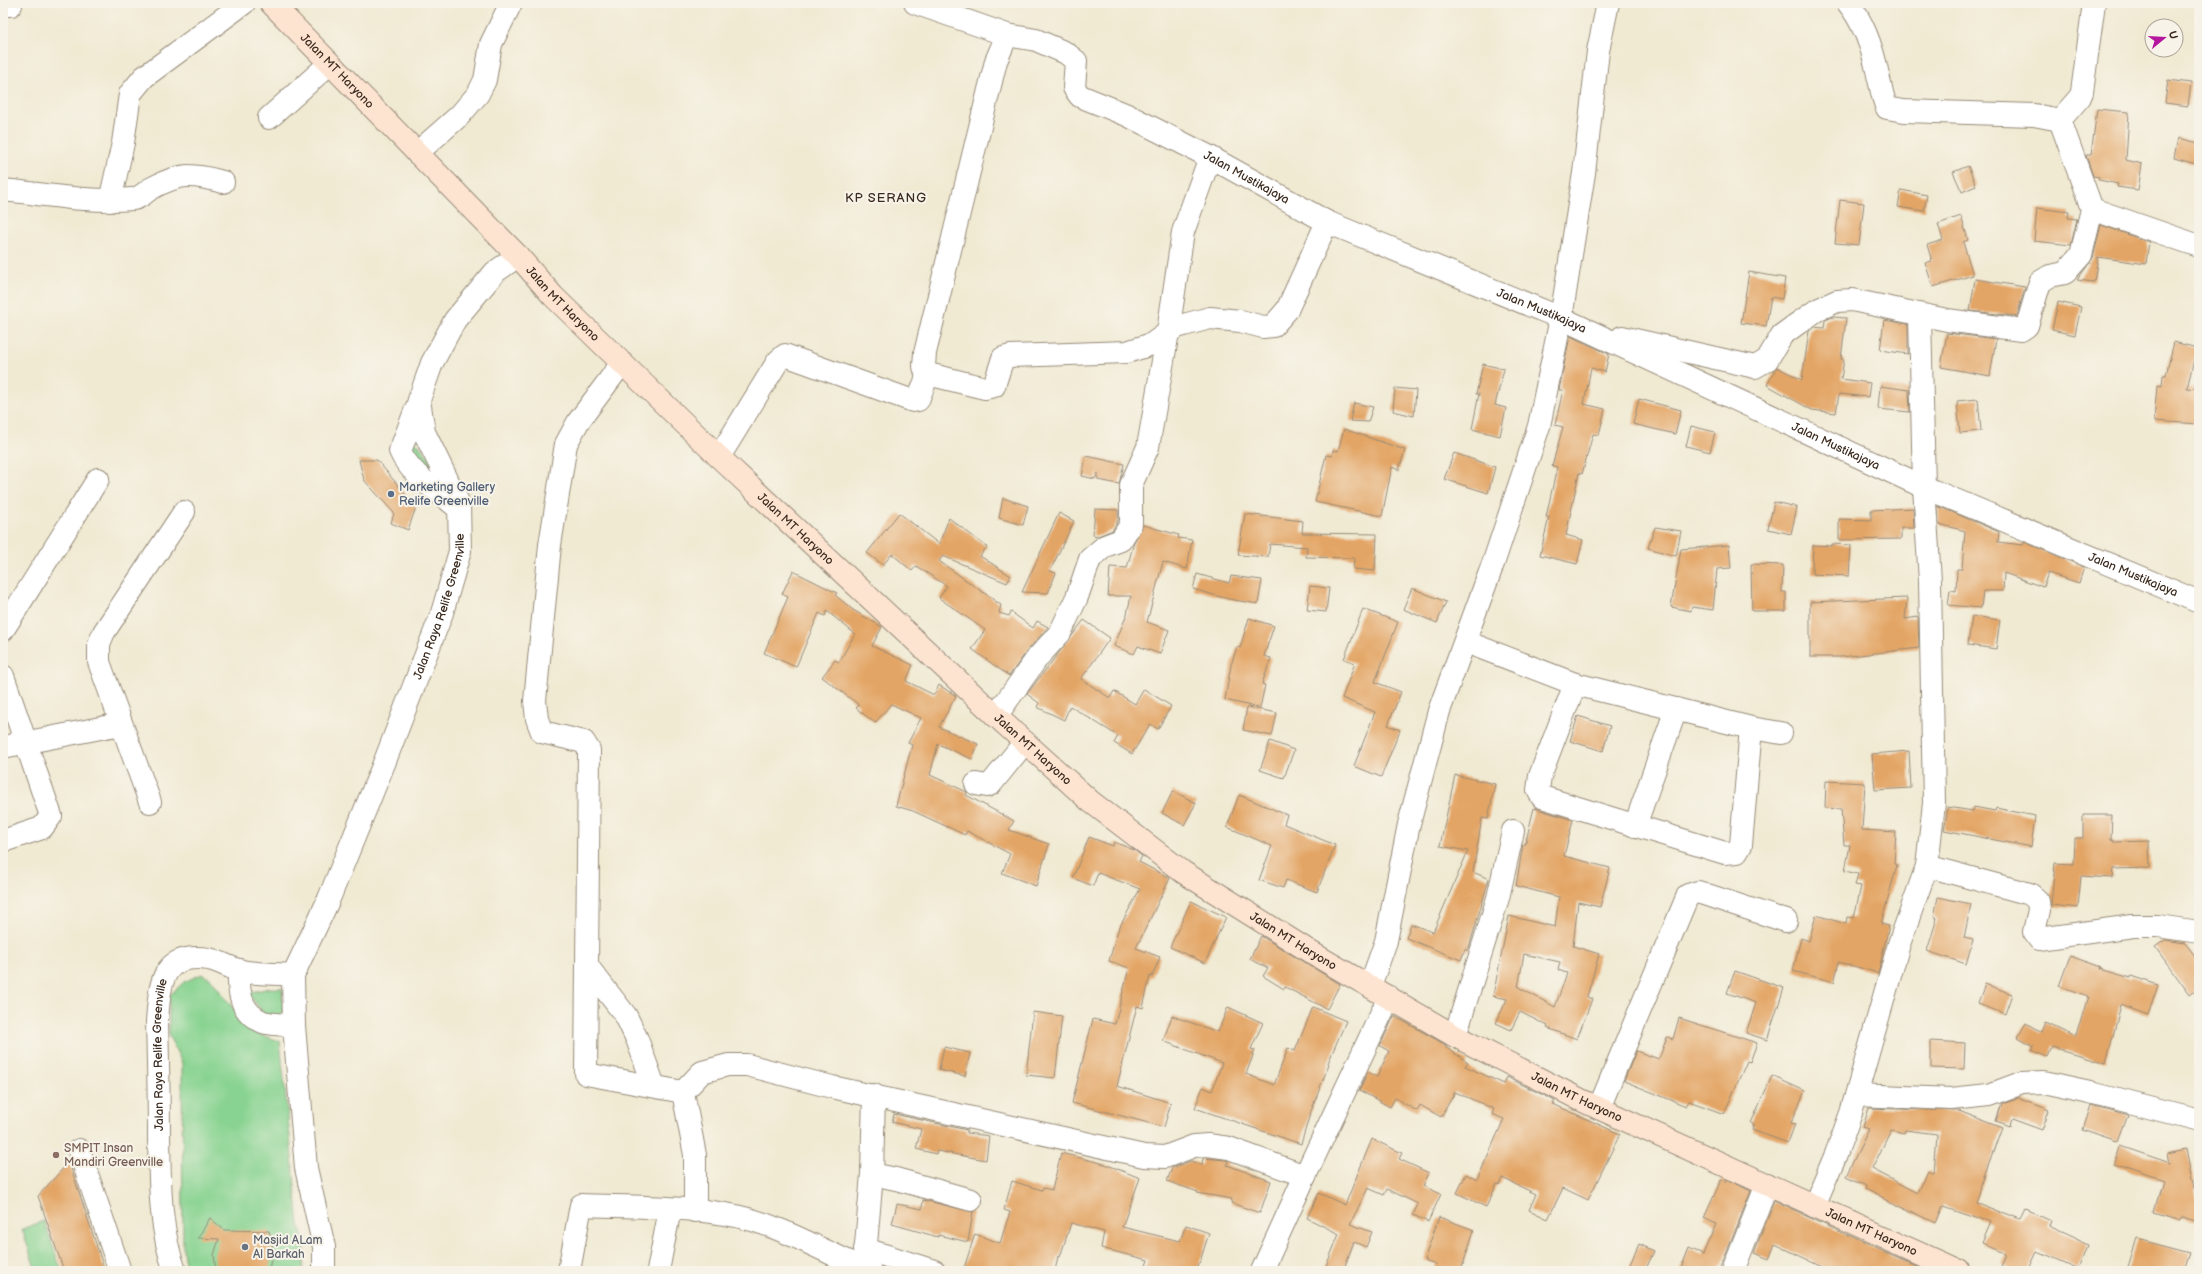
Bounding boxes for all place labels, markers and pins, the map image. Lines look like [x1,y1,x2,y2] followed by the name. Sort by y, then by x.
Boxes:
[399,480,496,509] place label: Marketing Gallery Relife Greenville
[386,489,396,499] marker: Marketing Gallery Relife Greenville
[64,1141,163,1170] place label: SMPIT Insan Mandiri Greenville
[51,1150,61,1160] marker: SMPIT Insan Mandiri Greenville
[253,1233,323,1262] place label: Masjid ALam Al Barkah
[240,1242,250,1252] marker: Masjid ALam Al Barkah

